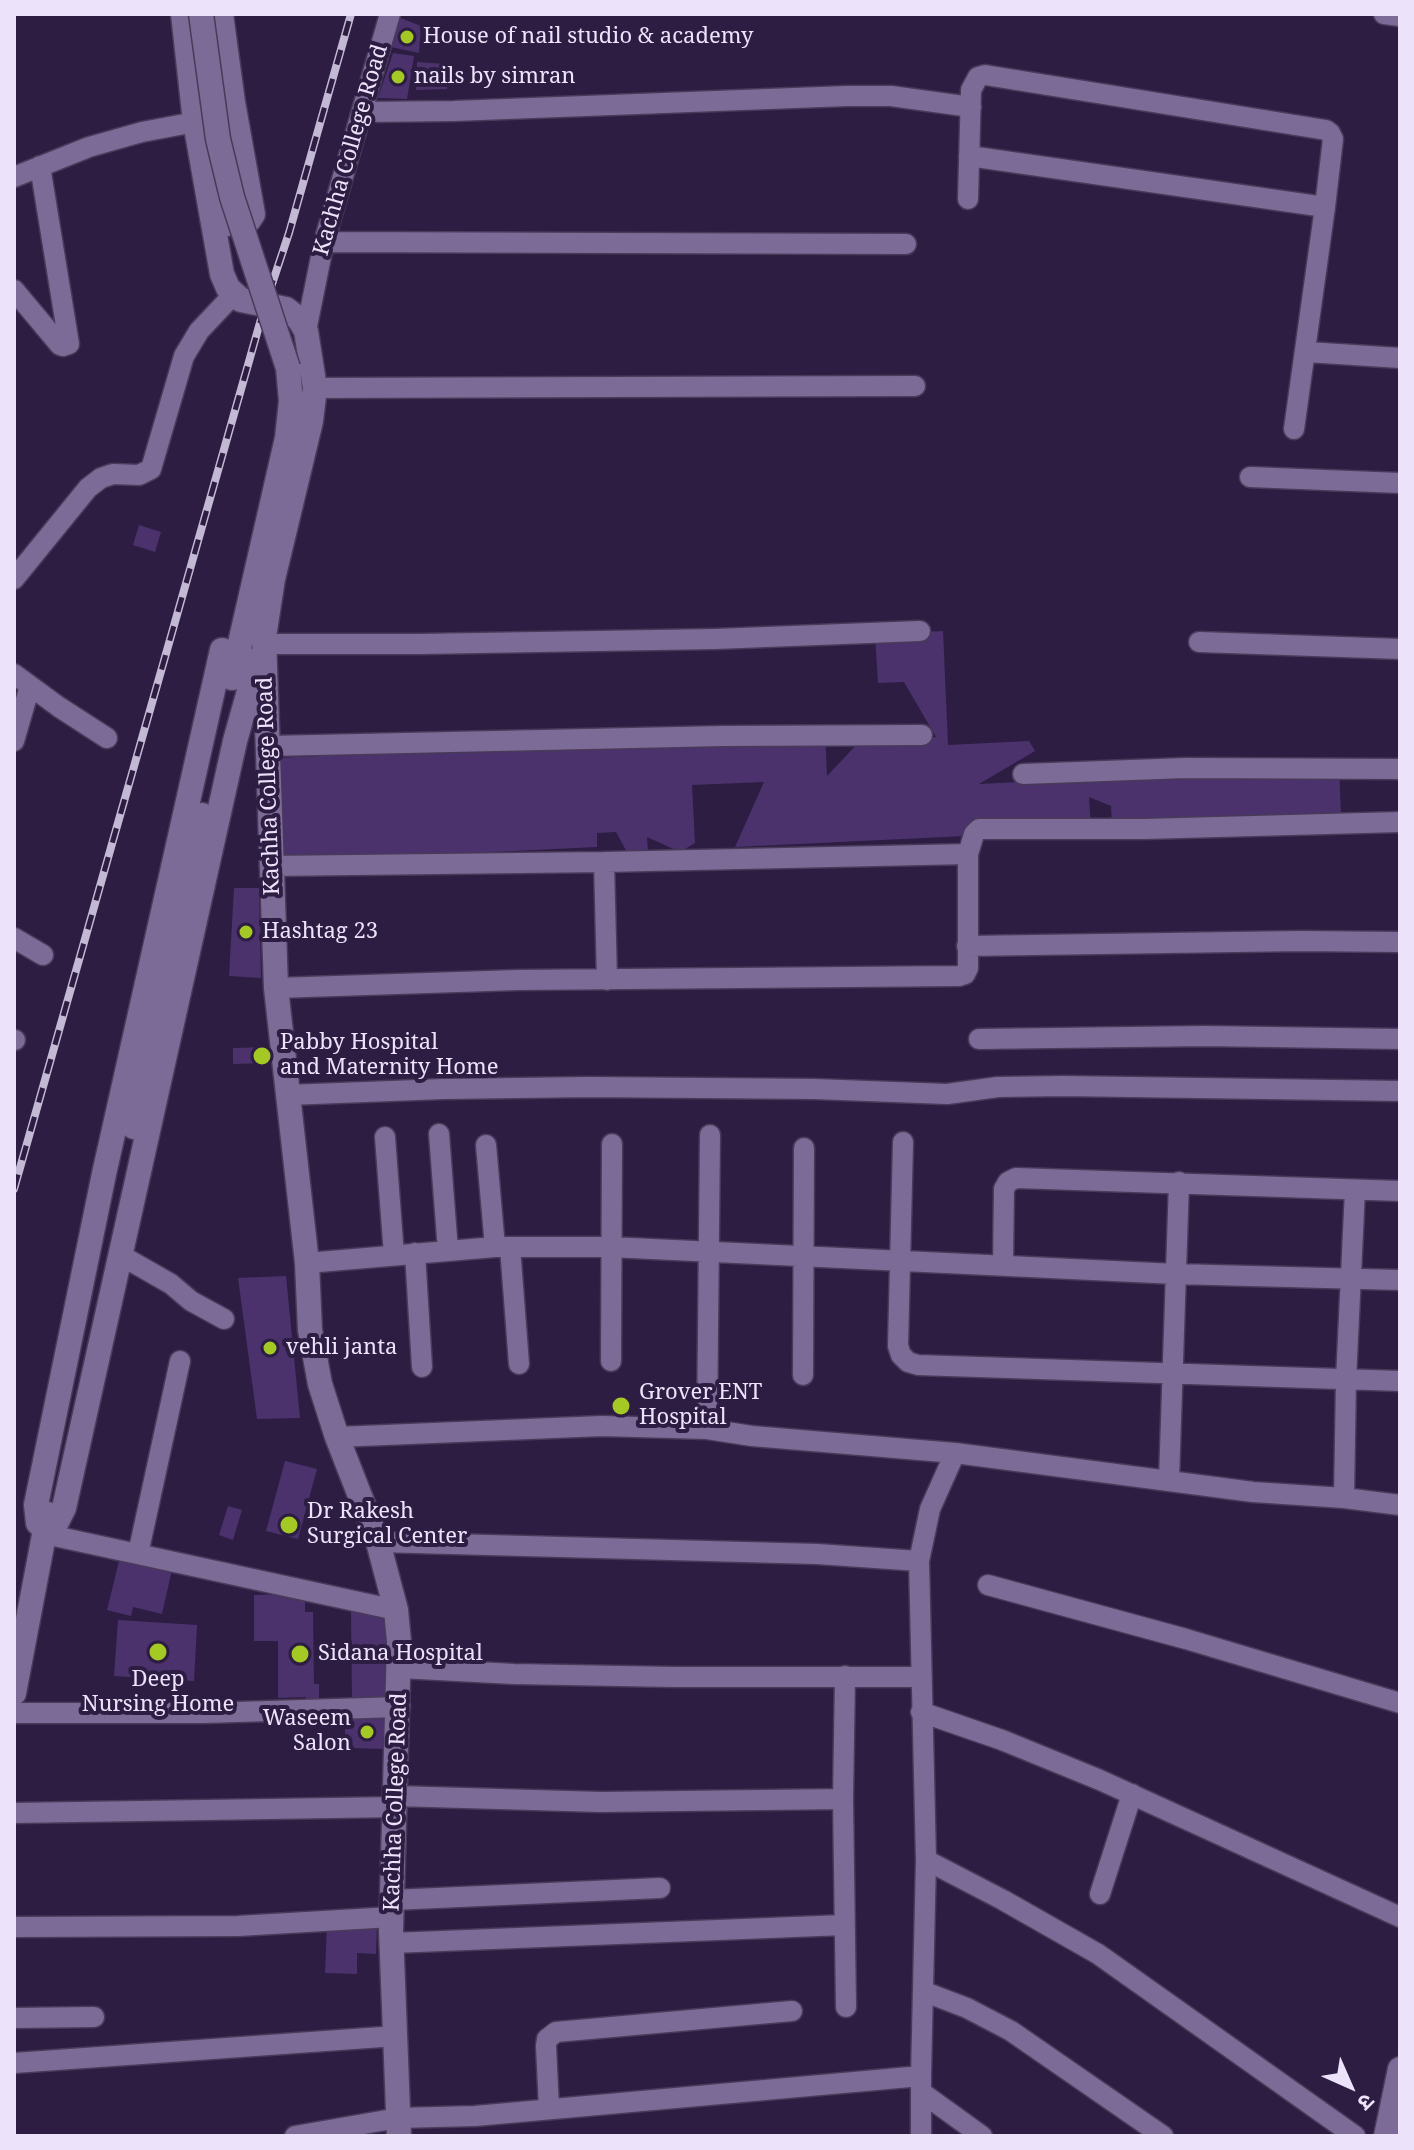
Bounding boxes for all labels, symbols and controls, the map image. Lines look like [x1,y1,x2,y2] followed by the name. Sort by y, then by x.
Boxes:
[423,24,754,50] place label: House of nail studio & academy
[398,28,416,46] marker: House of nail studio & academy
[308,41,394,259] street label: Kachha College Road
[414,64,576,90] place label: nails by simran
[389,68,407,86] marker: nails by simran
[252,676,286,896] street label: Kachha College Road
[262,919,378,945] place label: Hashtag 23
[237,923,255,941] marker: Hashtag 23
[280,1030,499,1082] place label: Pabby Hospital and Maternity Home
[251,1045,273,1067] marker: Pabby Hospital and Maternity Home
[286,1335,397,1361] place label: vehli janta
[261,1339,279,1357] marker: vehli janta
[639,1380,762,1432] place label: Grover ENT Hospital
[610,1395,632,1417] marker: Grover ENT Hospital
[307,1499,467,1550] place label: Dr Rakesh Surgical Center
[278,1514,300,1536] marker: Dr Rakesh Surgical Center
[147,1641,169,1663] marker: Deep Nursing Home
[318,1641,483,1667] place label: Sidana Hospital
[289,1643,311,1665] marker: Sidana Hospital
[82,1667,234,1718] place label: Deep Nursing Home
[379,1692,413,1912] street label: Kachha College Road
[263,1706,351,1758] place label: Waseem Salon
[358,1723,376,1741] marker: Waseem Salon
[1310,2046,1390,2126] north arrow
[1352,2088,1382,2118] text: उ

